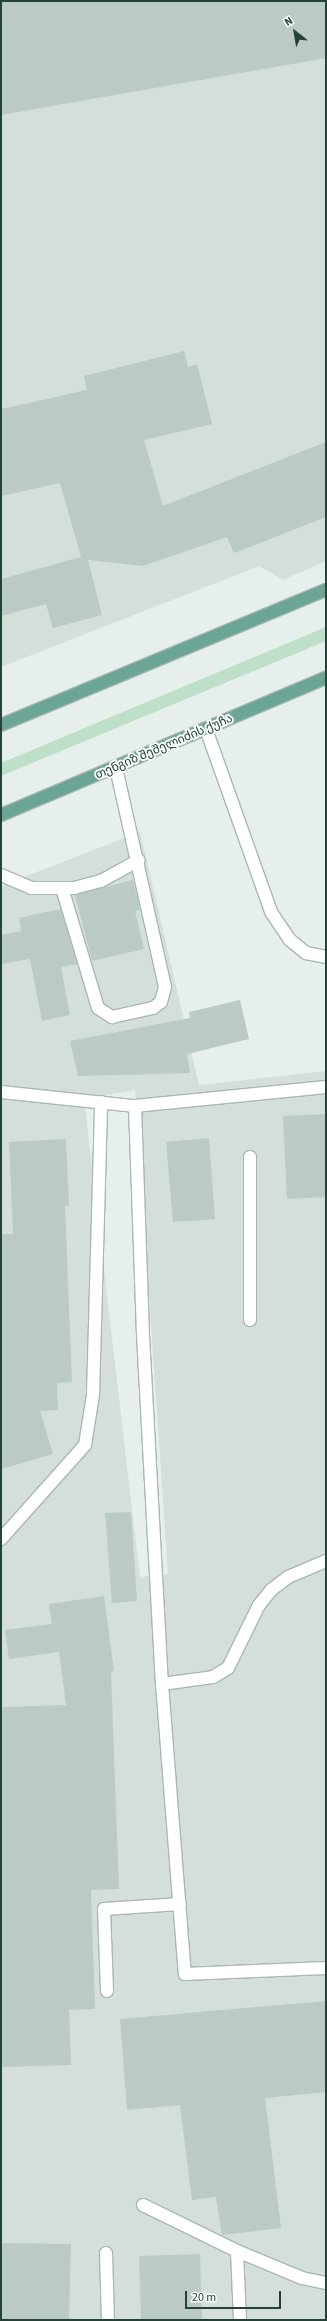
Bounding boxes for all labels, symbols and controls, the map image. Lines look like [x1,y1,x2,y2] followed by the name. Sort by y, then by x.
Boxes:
[275,12,315,52] north arrow
[282,13,296,30] text: N
[93,711,235,783] street label: თენგიზ შეშელიძის ქუჩა
[187,2283,283,2309] scale bar
[192,2289,216,2306] text: 20 m

